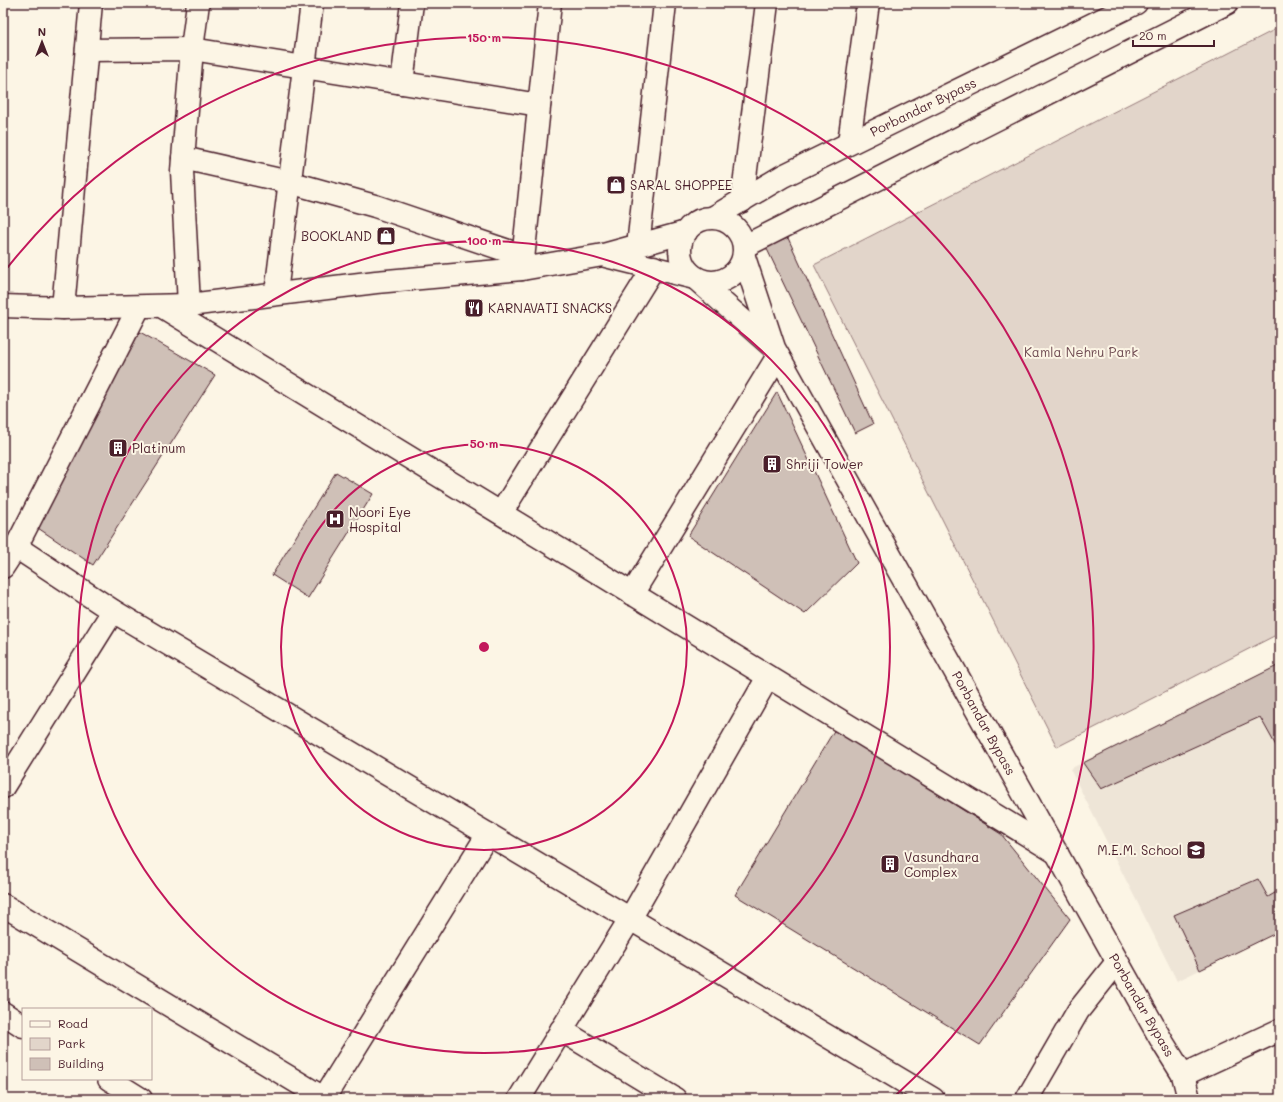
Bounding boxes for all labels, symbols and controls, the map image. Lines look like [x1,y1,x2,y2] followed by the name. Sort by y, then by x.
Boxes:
[22,22,62,62] north arrow
[1133,22,1214,48] scale bar
[38,24,46,39] text: N
[1139,27,1167,43] text: 20 m
[467,29,501,45] text: 150 m
[867,73,979,140] street label: Porbandar Bypass
[605,174,627,196] shop icon: SARAL SHOPPEE
[630,176,732,193] place label: SARAL SHOPPEE
[375,225,397,247] shop icon: BOOKLAND
[301,227,372,244] place label: BOOKLAND
[467,232,501,248] text: 100 m
[463,297,485,319] restaurant icon: KARNAVATI SNACKS
[488,299,612,316] place label: KARNAVATI SNACKS
[1024,343,1138,360] park label: Kamla Nehru Park
[470,435,498,451] text: 50 m
[107,437,129,459] building icon: Platinum
[132,439,186,456] place label: Platinum
[761,453,783,475] building icon: Shriji Tower
[786,455,863,472] place label: Shriji Tower
[349,503,411,535] place label: Noori Eye Hospital
[324,508,346,530] hospital icon: Noori Eye Hospital
[477,640,491,654] centre of rings
[949,668,1020,778] street label: Porbandar Bypass
[1185,839,1207,861] school or university icon: M.E.M. School
[1097,841,1182,858] place label: M.E.M. School
[904,848,979,880] place label: Vasundhara Complex
[879,853,901,875] building icon: Vasundhara Complex
[1106,950,1179,1059] street label: Porbandar Bypass
[22,1008,152,1080] legend
[58,1015,88,1031] text: Road
[58,1035,85,1051] text: Park
[58,1055,104,1071] text: Building

